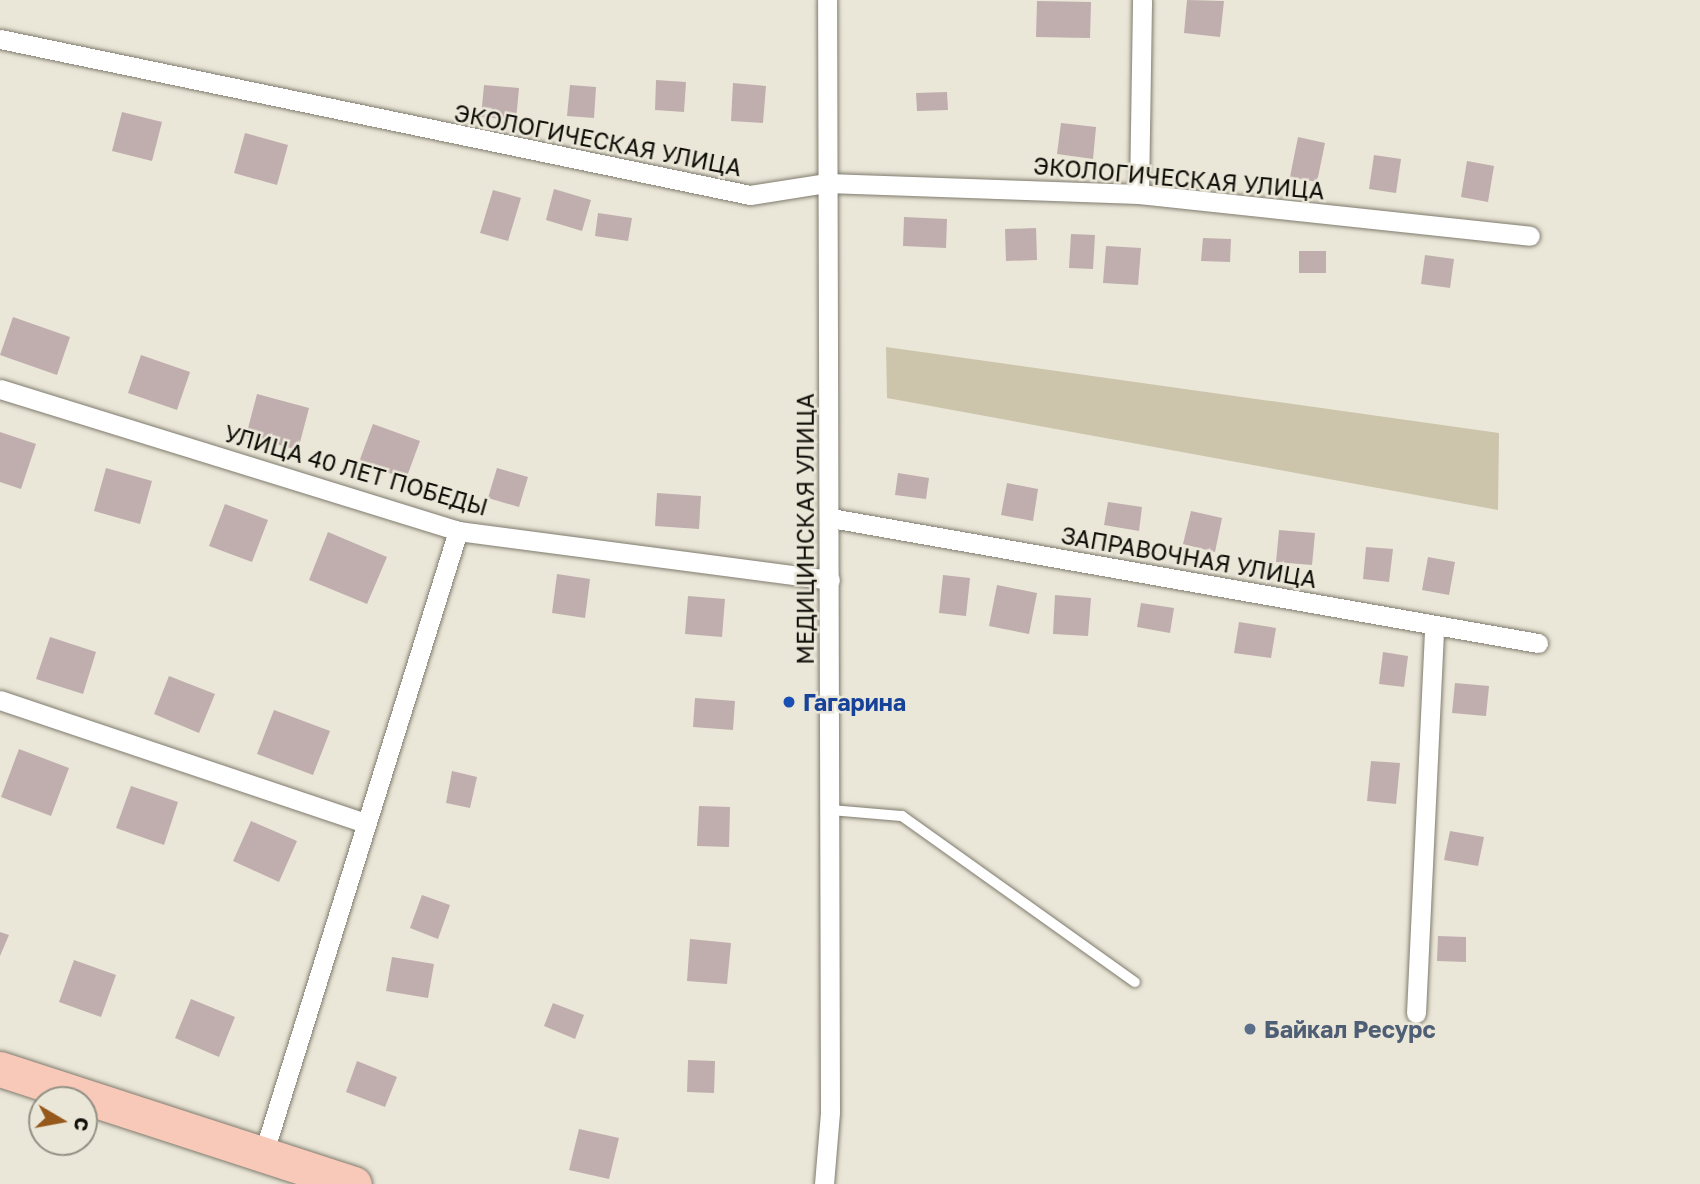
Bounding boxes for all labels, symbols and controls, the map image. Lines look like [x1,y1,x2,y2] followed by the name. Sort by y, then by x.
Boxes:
[452,99,744,181] street label: ЭКОЛОГИЧЕСКАЯ УЛИЦА
[1032,152,1326,204] street label: ЭКОЛОГИЧЕСКАЯ УЛИЦА
[791,393,819,665] street label: МЕДИЦИНСКАЯ УЛИЦА
[221,419,491,521] street label: УЛИЦА 40 ЛЕТ ПОБЕДЫ
[1059,521,1319,593] street label: ЗАПРАВОЧНАЯ УЛИЦА
[803,688,906,716] place label: Гагарина
[781,694,797,710] marker: Гагарина
[1264,1015,1436,1043] place label: Байкал Ресурс
[1242,1021,1258,1037] marker: Байкал Ресурс
[28,1086,98,1156] north arrow
[70,1116,95,1133] text: С

